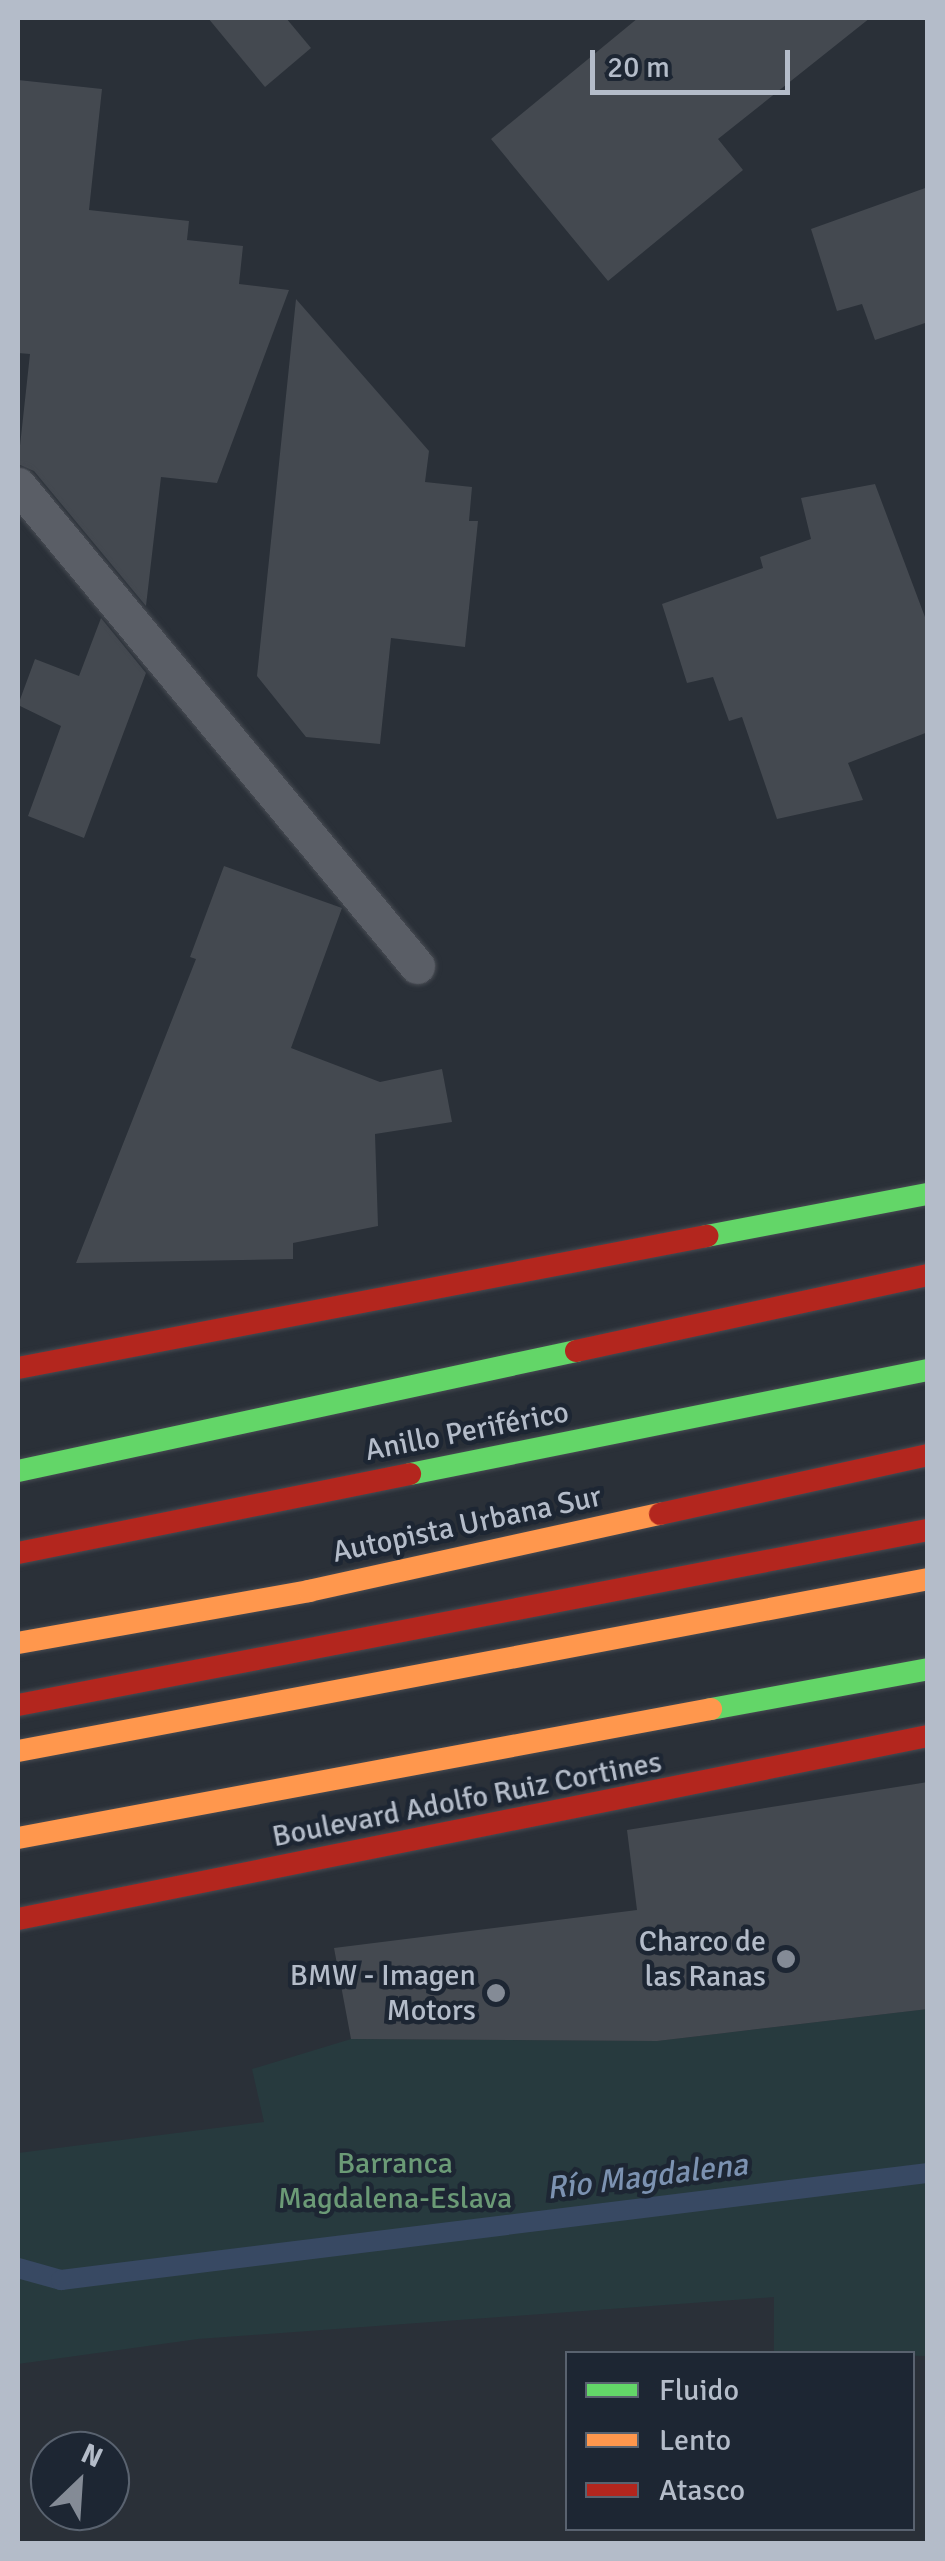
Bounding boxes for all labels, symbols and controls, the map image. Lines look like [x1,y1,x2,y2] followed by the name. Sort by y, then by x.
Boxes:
[595,30,795,92] scale bar
[607,49,670,86] text: 20 m
[362,1395,572,1469] street label: Anillo Periférico
[329,1479,605,1571] street label: Autopista Urbana Sur
[269,1745,665,1855] street label: Boulevard Adolfo Ruiz Cortines
[639,1924,766,1994] place label: Charco de las Ranas
[775,1948,797,1970] marker: Charco de las Ranas
[290,1958,476,2028] place label: BMW - Imagen Motors
[485,1982,507,2004] marker: BMW - Imagen Motors
[278,2146,512,2216] park label: Barranca Magdalena-Eslava
[544,2146,750,2208] water label: Río Magdalena
[565,2351,915,2531] legend
[659,2372,739,2409] text: Fluido
[659,2422,731,2459] text: Lento
[30,2431,130,2531] north arrow
[76,2436,108,2475] text: N
[659,2472,745,2509] text: Atasco

